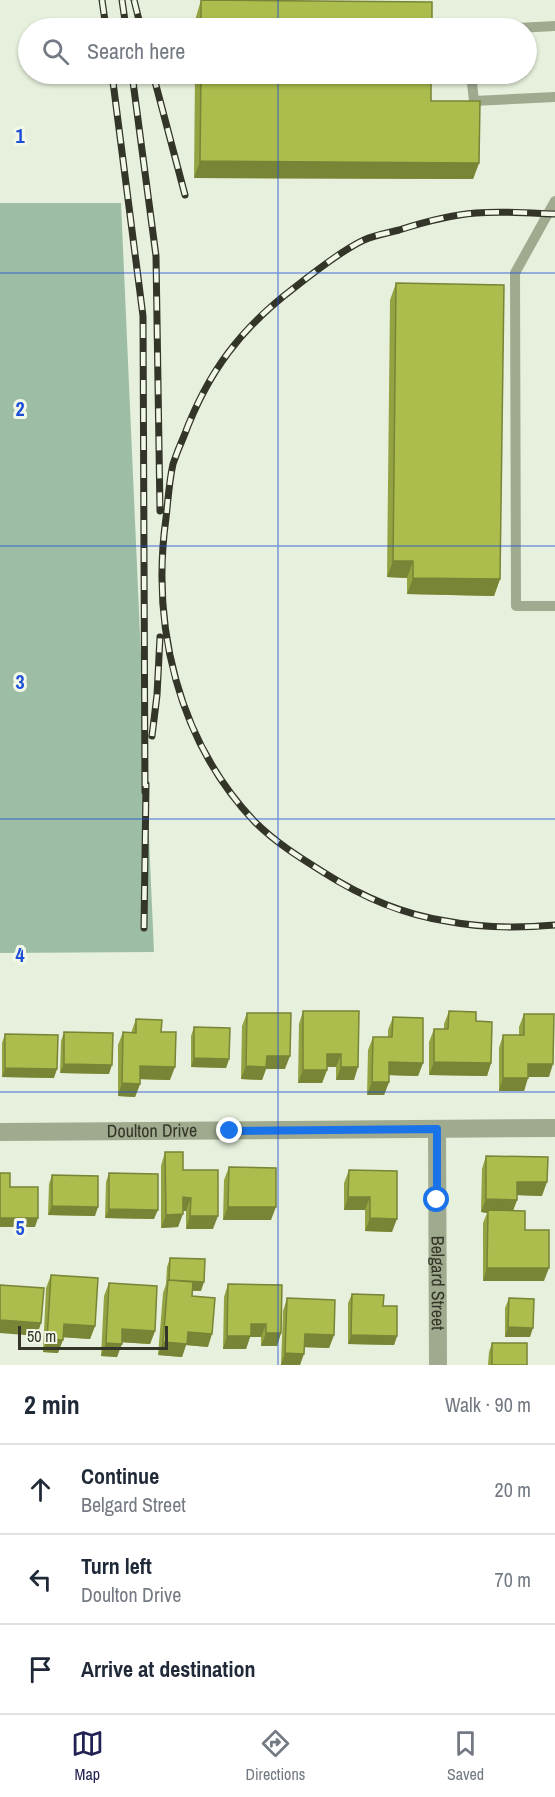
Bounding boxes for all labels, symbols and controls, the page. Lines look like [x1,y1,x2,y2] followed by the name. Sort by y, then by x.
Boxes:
[18,18,537,84] search box
[39,35,72,68] icon: search
[87,36,185,66] text: Search here
[15,122,25,149] text: 1
[15,395,25,422] text: 2
[15,668,25,695] text: 3
[15,941,25,968] text: 4
[216,1117,242,1143] route end
[107,1118,197,1143] street label: Doulton Drive
[423,1186,449,1212] route start
[15,1214,25,1241] text: 5
[425,1236,451,1330] street label: Belgard Street
[18,1323,168,1350] scale bar
[27,1325,56,1347] text: 50 m
[24,1387,80,1422] text: 2 min
[445,1391,531,1418] text: Walk · 90 m
[81,1461,159,1491] text: Continue
[24,1473,57,1506] icon: ahead
[495,1476,531,1503] text: 20 m
[81,1491,186,1518] text: Belgard Street
[81,1551,152,1581] text: Turn left
[24,1563,57,1596] icon: left
[495,1566,531,1593] text: 70 m
[81,1581,181,1608] text: Doulton Drive
[24,1653,57,1686] icon: arrive
[81,1654,255,1684] text: Arrive at destination
[71,1727,104,1785] tab: Map
[245,1727,305,1785] tab: Directions
[447,1727,484,1785] tab: Saved

